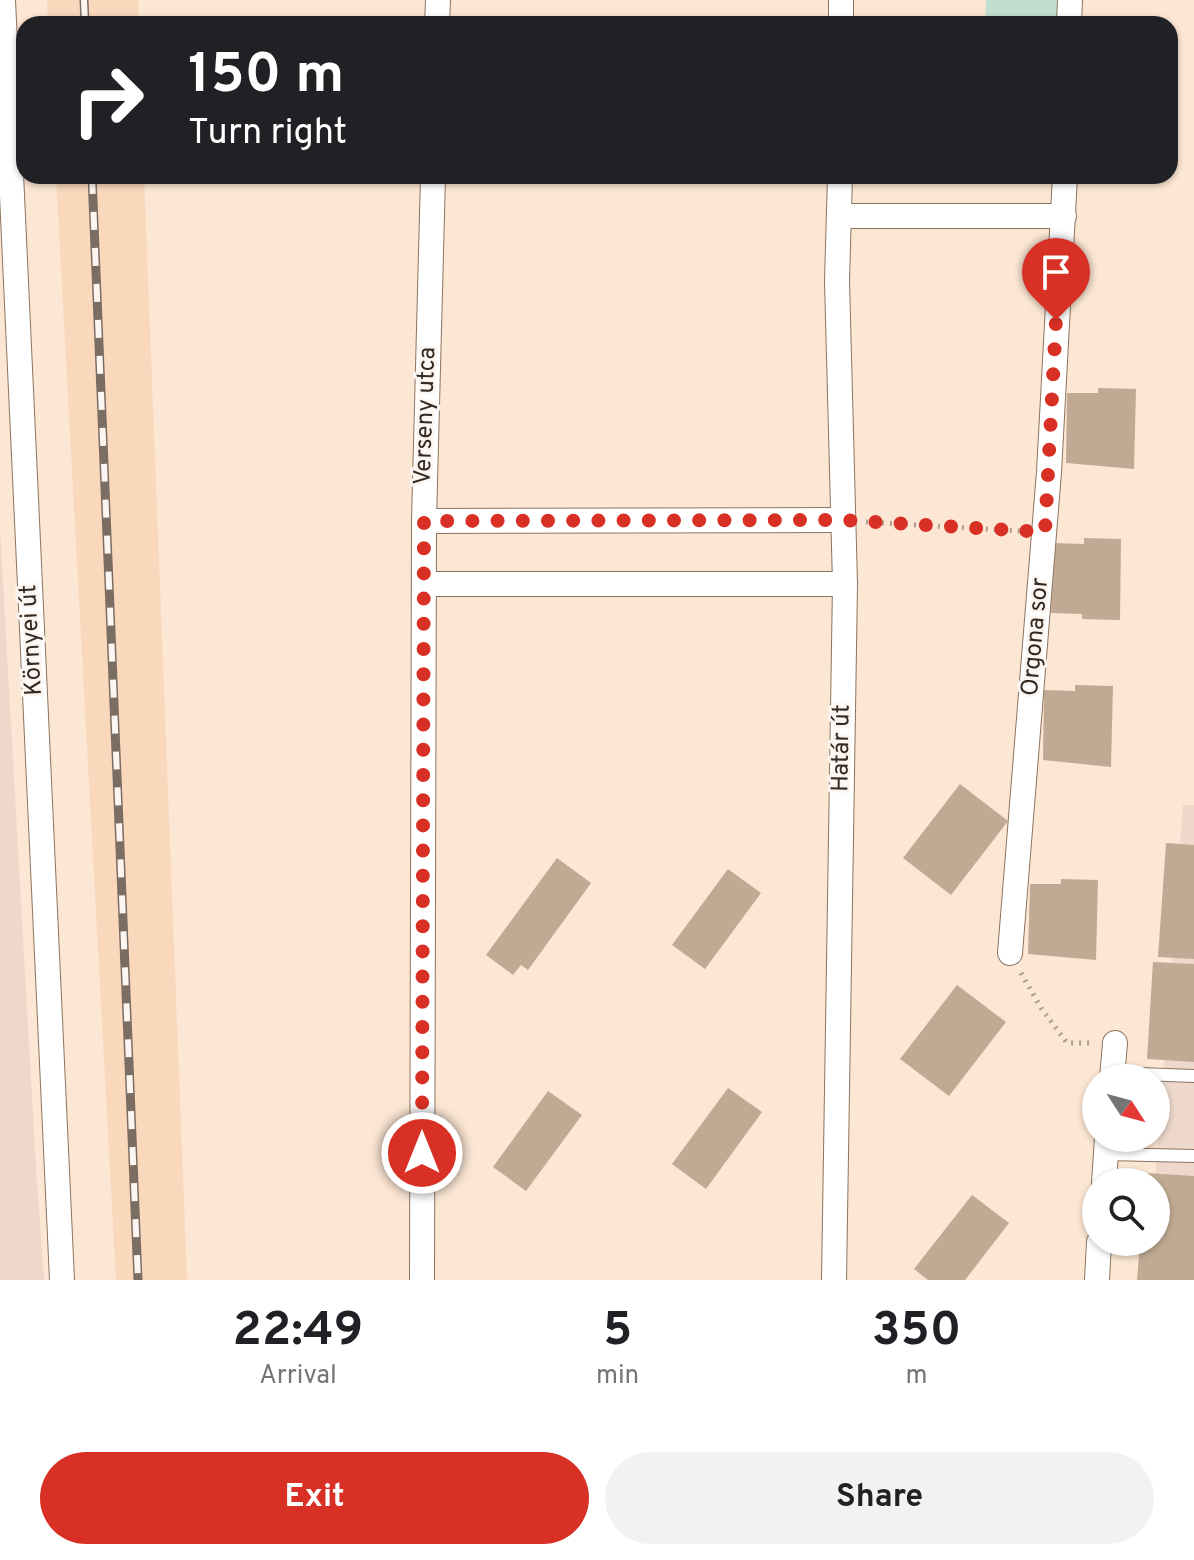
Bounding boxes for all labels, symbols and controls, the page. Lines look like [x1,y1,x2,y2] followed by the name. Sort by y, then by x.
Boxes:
[188,42,344,112] text: 150 m
[56,48,160,152] icon: right
[188,111,347,157] text: Turn right
[1022,238,1090,320] pin
[1034,250,1078,294] icon: arrive
[409,346,443,486] street label: Verseny utca
[1016,577,1056,697] street label: Orgona sor
[14,584,50,696] street label: Környei út
[826,704,858,792] street label: Határ út
[1082,1064,1170,1152] north arrow
[1082,1064,1170,1256] map controls
[380,1111,464,1195] position arrow
[1082,1168,1170,1256] button: search
[233,1302,363,1362] text: 22:49
[603,1302,632,1362] text: 5
[872,1302,961,1362] text: 350
[259,1360,337,1393] text: Arrival
[596,1360,639,1393] text: min
[906,1360,928,1393] text: m
[40,1452,589,1544] button: Exit
[605,1452,1154,1544] button: Share

